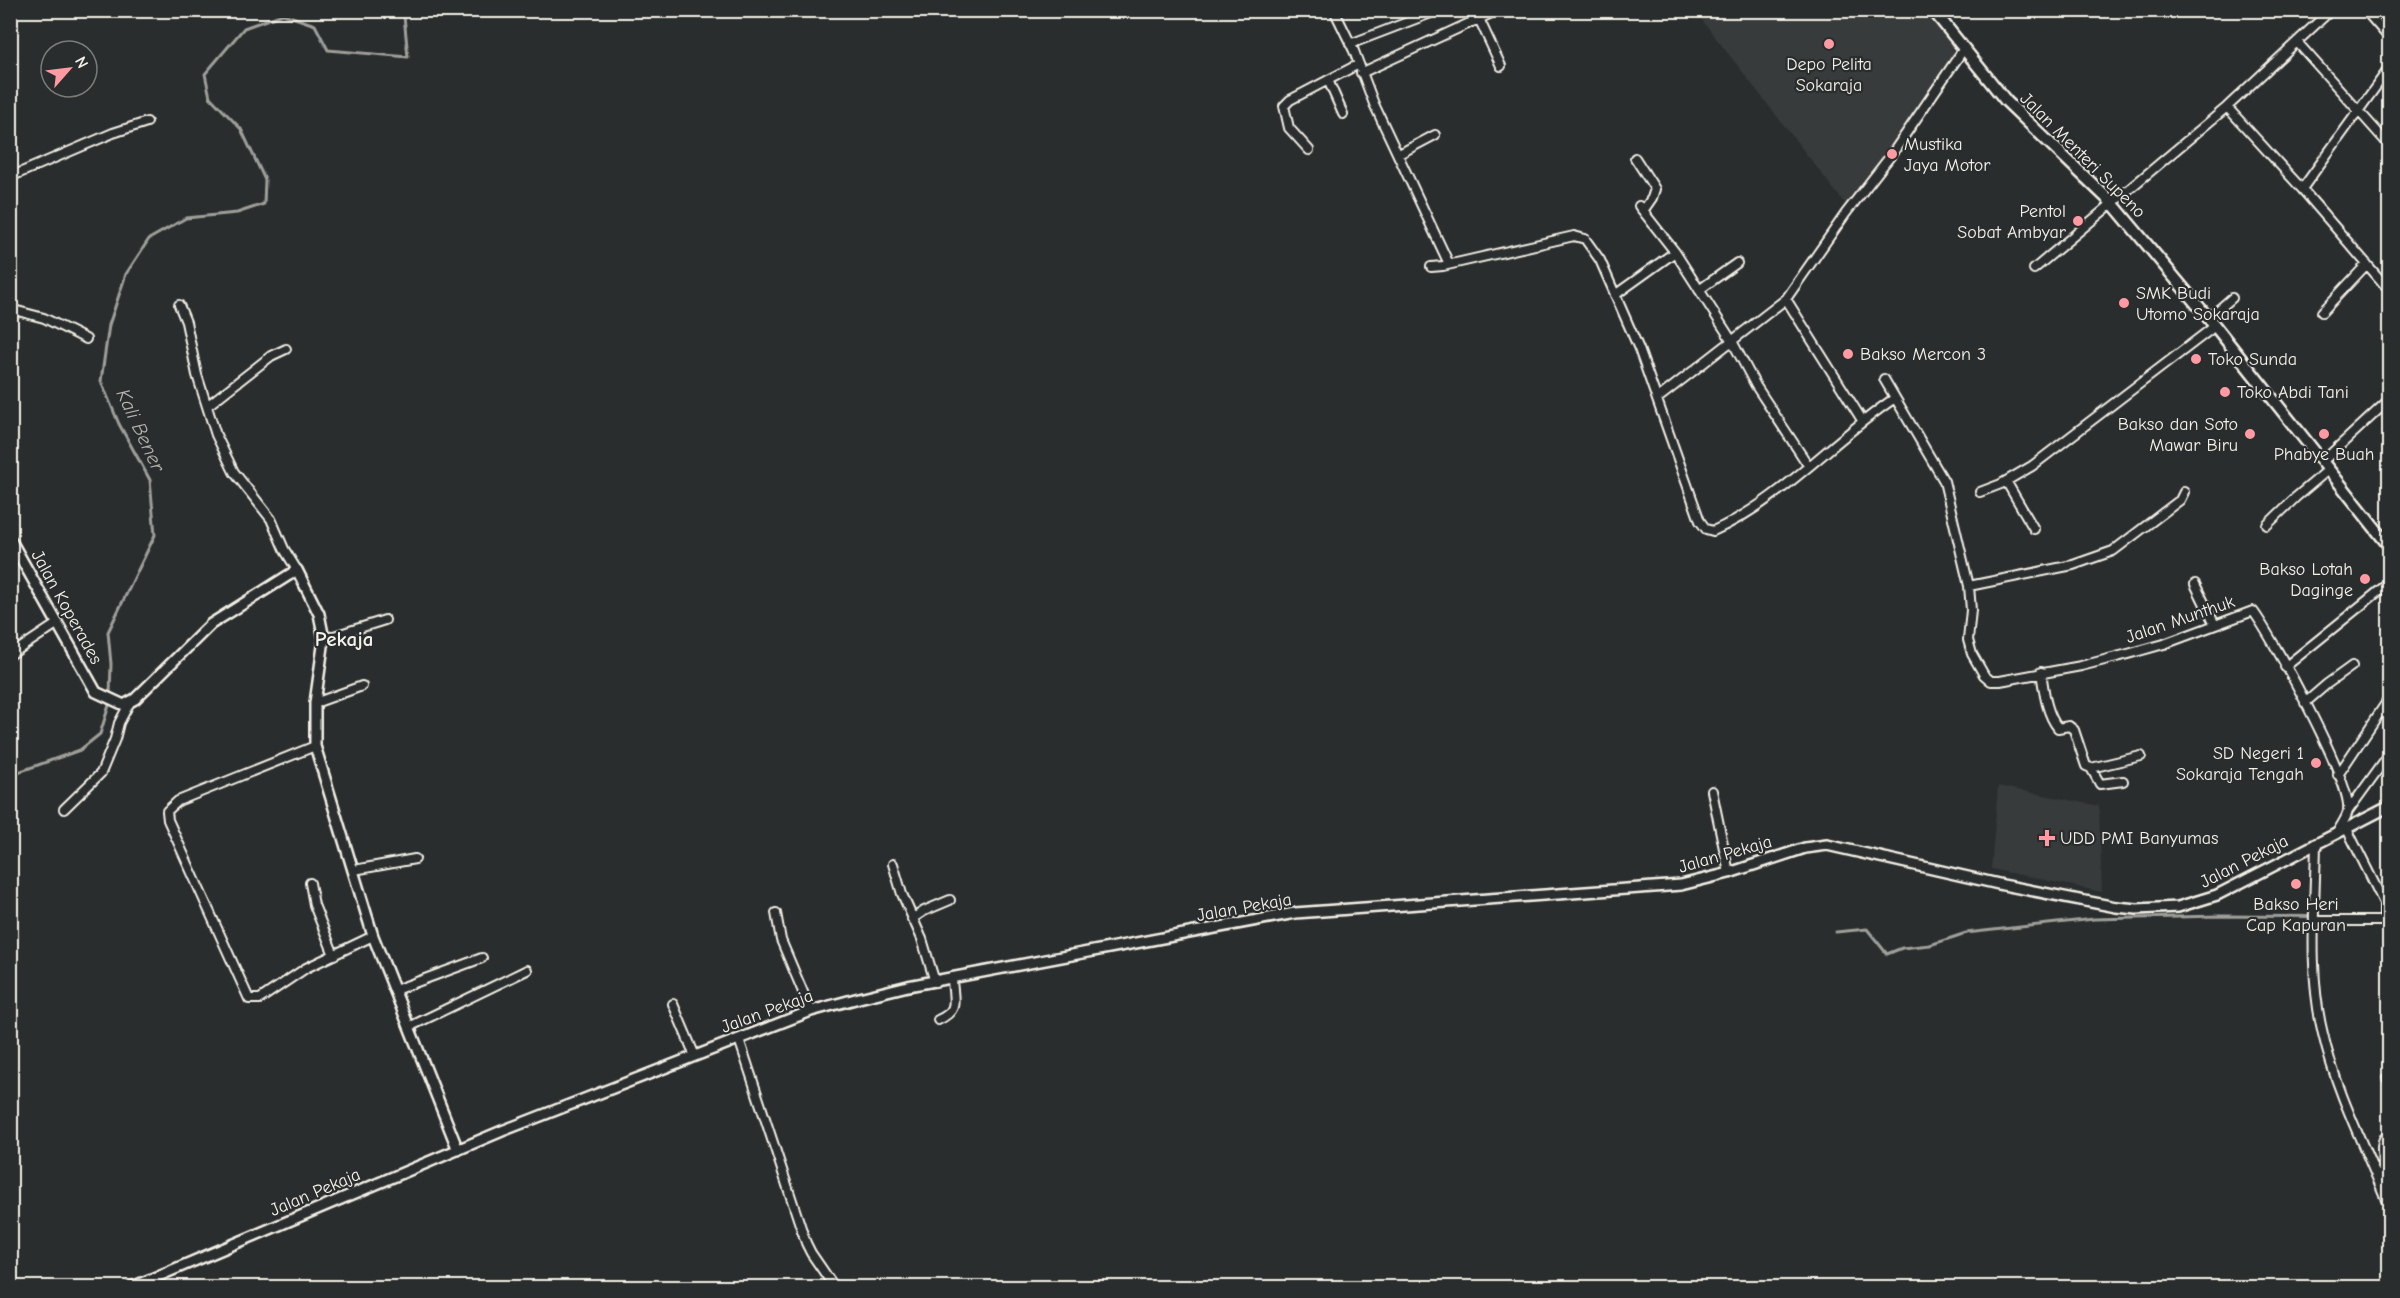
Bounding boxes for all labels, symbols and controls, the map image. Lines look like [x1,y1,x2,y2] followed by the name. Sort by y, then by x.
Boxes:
[1822,37,1836,51] marker: Depo Pelita Sokaraja
[39,39,99,99] north arrow
[71,54,92,71] text: N
[1786,54,1872,96] place label: Depo Pelita Sokaraja
[2016,88,2150,222] street label: Jalan Menteri Supeno
[1904,134,1991,176] place label: Mustika Jaya Motor
[1885,147,1899,161] marker: Mustika Jaya Motor
[1957,201,2067,243] place label: Pentol Sobat Ambyar
[2071,214,2085,228] marker: Pentol Sobat Ambyar
[2136,283,2260,325] place label: SMK Budi Utomo Sokaraja
[2117,296,2131,310] marker: SMK Budi Utomo Sokaraja
[1860,344,1986,365] place label: Bakso Mercon 3
[1841,347,1855,361] marker: Bakso Mercon 3
[2208,349,2297,370] place label: Toko Sunda
[2189,352,2203,366] marker: Toko Sunda
[2237,382,2349,403] place label: Toko Abdi Tani
[111,385,170,476] water label: Kali Bener
[2218,385,2232,399] marker: Toko Abdi Tani
[2118,414,2238,456] place label: Bakso dan Soto Mawar Biru
[2243,427,2257,441] marker: Bakso dan Soto Mawar Biru
[2317,427,2331,441] marker: Phabye Buah
[2274,444,2374,465] place label: Phabye Buah
[27,547,107,668] street label: Jalan Koperades
[2259,559,2353,601] place label: Bakso Lotah Daginge
[2358,572,2372,586] marker: Bakso Lotah Daginge
[2123,591,2238,648] street label: Jalan Munthuk
[315,627,373,651] district label: Pekaja
[2176,743,2304,785] place label: SD Negeri 1 Sokaraja Tengah
[2309,756,2323,770] marker: SD Negeri 1 Sokaraja Tengah
[2060,828,2219,849] place label: UDD PMI Banyumas
[2038,829,2056,847] marker: UDD PMI Banyumas
[2197,830,2292,893] street label: Jalan Pekaja
[1676,831,1774,878] street label: Jalan Pekaja
[2289,877,2303,891] marker: Bakso Heri Cap Kapuran
[1195,889,1293,926] street label: Jalan Pekaja
[2246,894,2346,936] place label: Bakso Heri Cap Kapuran
[718,985,816,1038] street label: Jalan Pekaja
[267,1164,364,1221] street label: Jalan Pekaja

